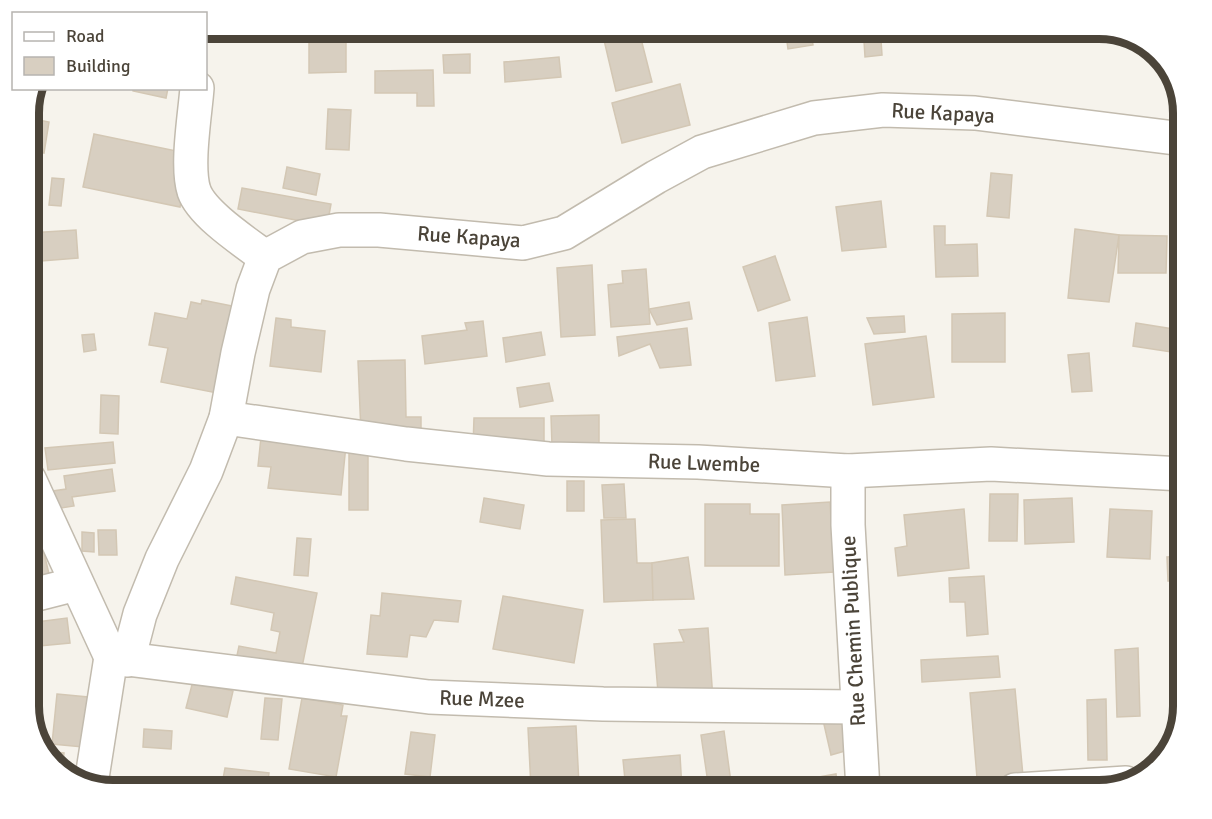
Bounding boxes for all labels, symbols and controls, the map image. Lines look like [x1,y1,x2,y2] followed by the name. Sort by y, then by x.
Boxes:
[12,12,207,90] legend
[66,25,105,47] text: Road
[66,55,130,77] text: Building
[891,97,995,129] street label: Rue Kapaya
[416,220,522,254] street label: Rue Kapaya
[647,448,761,478] street label: Rue Lwembe
[835,535,871,727] street label: Rue Chemin Publique
[439,685,525,713] street label: Rue Mzee

